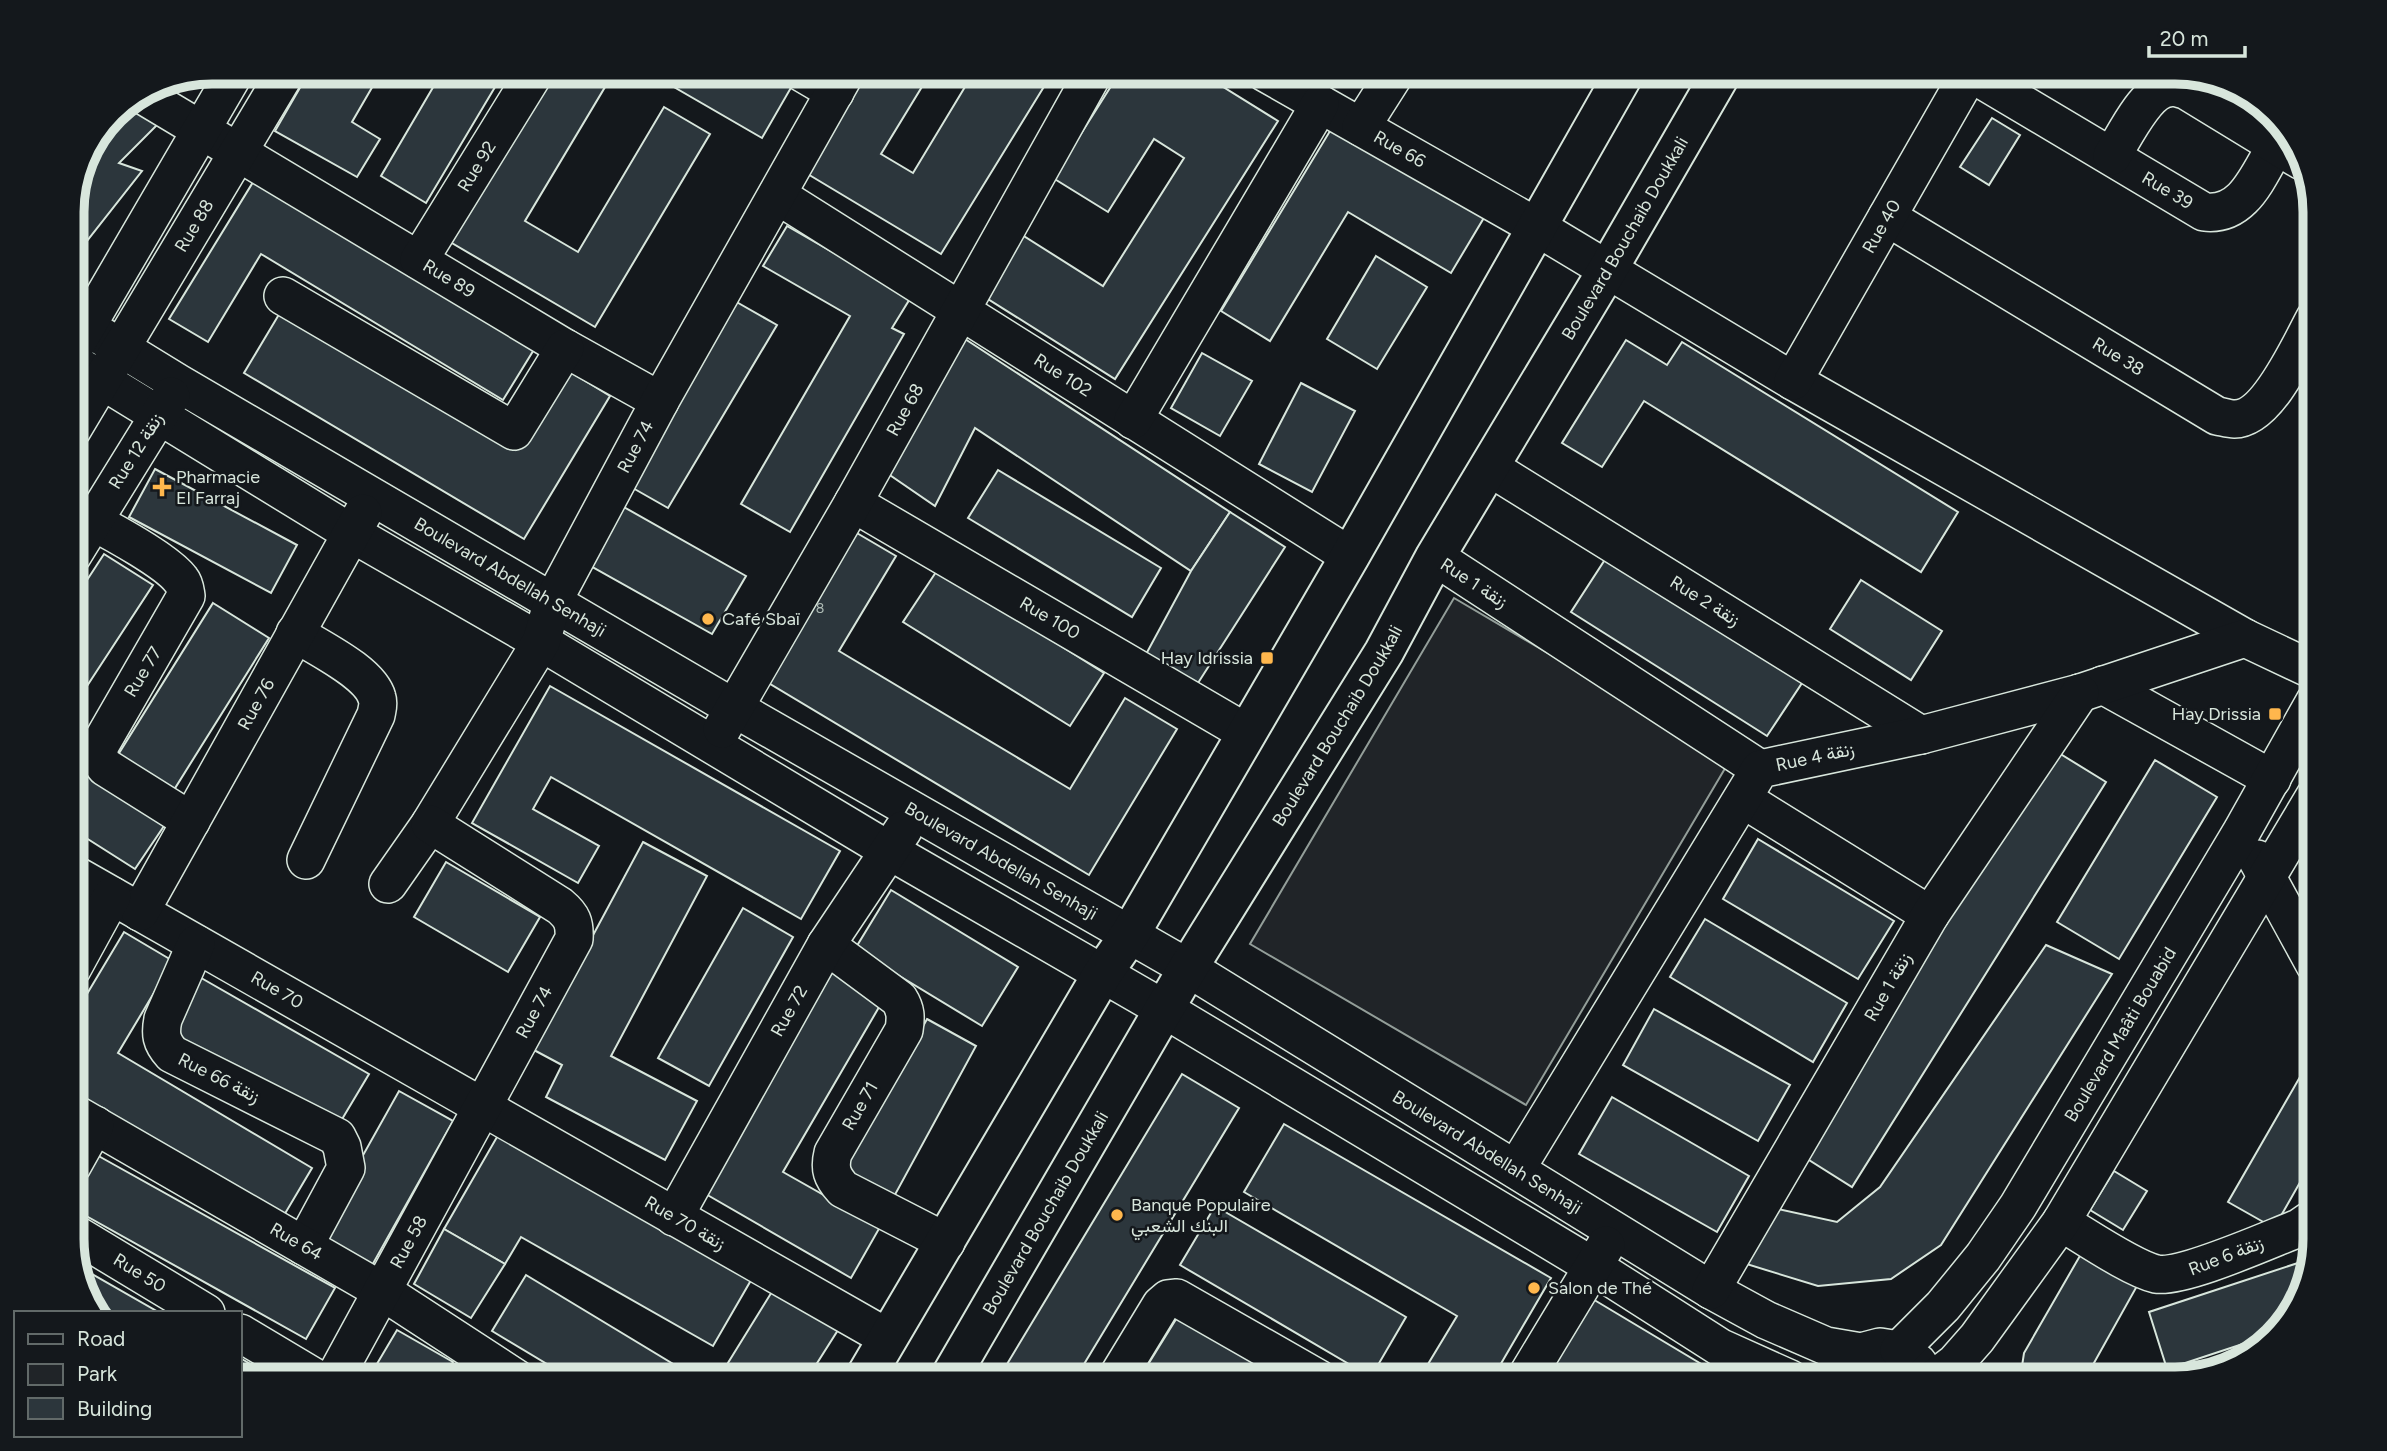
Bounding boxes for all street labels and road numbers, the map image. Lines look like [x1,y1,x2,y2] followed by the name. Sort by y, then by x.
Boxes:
[1370,126,1429,172] street label: Rue 66
[1557,133,1693,344] street label: Boulevard Bouchaib Doukkali
[453,137,501,196] street label: Rue 92
[2138,167,2197,214] street label: Rue 39
[170,195,218,256] street label: Rue 88
[1857,196,1906,257] street label: Rue 40
[419,254,479,303] street label: Rue 89
[2088,332,2148,380] street label: Rue 38
[1030,349,1096,402] street label: Rue 102
[882,380,929,440] street label: Rue 68
[104,409,168,493] street label: Rue 12 زنقة
[612,417,659,477] street label: Rue 74
[410,512,610,642] street label: Boulevard Abdellah Senhaji
[1436,553,1512,613] street label: Rue 1 زنقة
[1666,571,1744,631] street label: Rue 2 زنقة
[1016,592,1084,644] street label: Rue 100
[1268,622,1407,830] street label: Boulevard Bouchaib Doukkali
[119,643,167,701] street label: Rue 77
[233,675,279,734] street label: Rue 76
[1774,738,1856,776] street label: Rue 4 زنقة
[901,797,1101,925] street label: Boulevard Abdellah Senhaji
[2060,943,2181,1126] street label: Boulevard Maâti Bouabid
[1860,949,1916,1025] street label: Rue 1 زنقة
[247,966,307,1013] street label: Rue 70
[766,981,812,1041] street label: Rue 72
[511,982,557,1042] street label: Rue 74
[174,1048,264,1108] street label: Rue 66 زنقة
[837,1078,883,1134] street label: Rue 71
[1388,1086,1586,1219] street label: Boulevard Abdellah Senhaji
[978,1107,1113,1319] street label: Boulevard Bouchaib Doukkali
[641,1191,729,1255] street label: Rue 70 زنقة
[385,1212,432,1272] street label: Rue 58
[266,1218,326,1265] street label: Rue 64
[2185,1232,2267,1280] street label: Rue 6 زنقة
[109,1249,170,1297] street label: Rue 50

